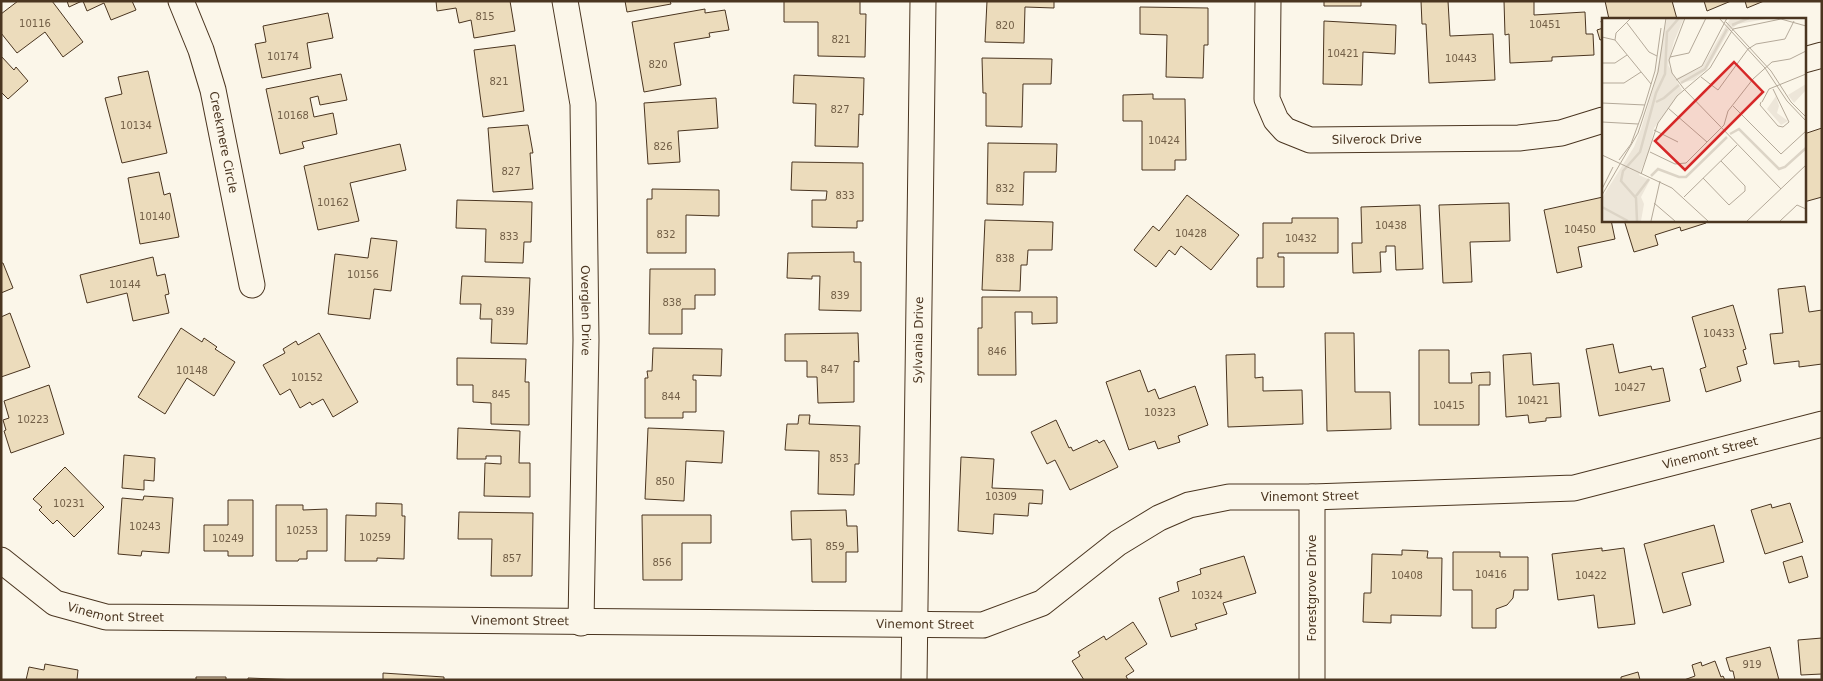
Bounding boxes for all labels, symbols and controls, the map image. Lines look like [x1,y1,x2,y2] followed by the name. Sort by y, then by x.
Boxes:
[475,11,495,22] house number: 815
[19,18,51,29] house number: 10116
[1602,18,1806,221] inset map
[1529,19,1561,30] house number: 10451
[995,20,1015,31] house number: 820
[831,34,851,45] house number: 821
[1327,48,1359,59] house number: 10421
[267,51,299,62] house number: 10174
[1445,53,1477,64] house number: 10443
[648,59,668,70] house number: 820
[489,76,509,87] house number: 821
[206,90,240,194] street label: Creekmere Circle
[830,104,850,115] house number: 827
[277,110,309,121] house number: 10168
[120,120,152,131] house number: 10134
[1332,132,1422,147] street label: Silverock Drive
[1148,135,1180,146] house number: 10424
[653,141,673,152] house number: 826
[501,166,521,177] house number: 827
[995,183,1015,194] house number: 832
[835,190,855,201] house number: 833
[317,197,349,208] house number: 10162
[139,211,171,222] house number: 10140
[1375,220,1407,231] house number: 10438
[1564,224,1596,235] house number: 10450
[1175,228,1207,239] house number: 10428
[656,229,676,240] house number: 832
[499,231,519,242] house number: 833
[1285,233,1317,244] house number: 10432
[995,253,1015,264] house number: 838
[578,265,593,356] street label: Overglen Drive
[347,269,379,280] house number: 10156
[109,279,141,290] house number: 10144
[830,290,850,301] house number: 839
[662,297,682,308] house number: 838
[911,297,926,383] street label: Sylvania Drive
[495,306,515,317] house number: 839
[1703,328,1735,339] house number: 10433
[987,346,1007,357] house number: 846
[820,364,840,375] house number: 847
[176,365,208,376] house number: 10148
[291,372,323,383] house number: 10152
[1614,382,1646,393] house number: 10427
[491,389,511,400] house number: 845
[661,391,681,402] house number: 844
[1517,395,1549,406] house number: 10421
[1433,400,1465,411] house number: 10415
[1144,407,1176,418] house number: 10323
[17,414,49,425] house number: 10223
[1661,434,1760,472] street label: Vinemont Street
[829,453,849,464] house number: 853
[655,476,675,487] house number: 850
[1261,488,1359,504] street label: Vinemont Street
[985,491,1017,502] house number: 10309
[53,498,85,509] house number: 10231
[129,521,161,532] house number: 10243
[286,525,318,536] house number: 10253
[359,532,391,543] house number: 10259
[212,533,244,544] house number: 10249
[1305,535,1319,641] street label: Forestgrove Drive
[825,541,845,552] house number: 859
[502,553,522,564] house number: 857
[652,557,672,568] house number: 856
[1475,569,1507,580] house number: 10416
[1391,570,1423,581] house number: 10408
[1575,570,1607,581] house number: 10422
[1191,590,1223,601] house number: 10324
[66,600,164,625] street label: Vinemont Street
[471,613,569,628] street label: Vinemont Street
[876,617,974,632] street label: Vinemont Street
[1742,659,1762,670] house number: 919

